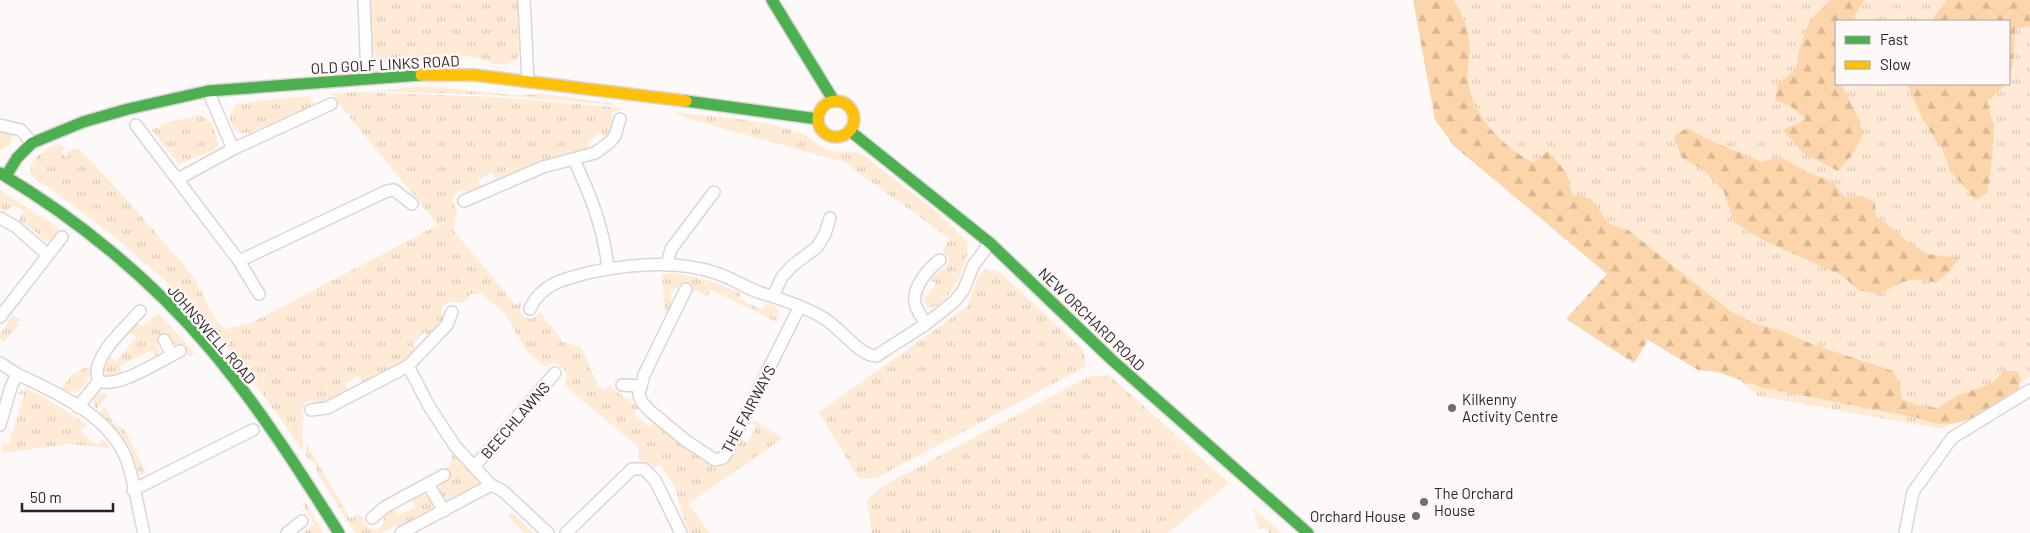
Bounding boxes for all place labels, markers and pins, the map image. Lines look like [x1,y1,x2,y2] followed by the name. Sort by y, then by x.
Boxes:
[1462,390,1558,425] place label: Kilkenny Activity Centre
[1446,402,1458,414] marker: Kilkenny Activity Centre
[1434,484,1513,519] place label: The Orchard House
[1418,496,1430,508] marker: The Orchard House
[1310,507,1406,525] place label: Orchard House
[1410,510,1422,522] marker: Orchard House

